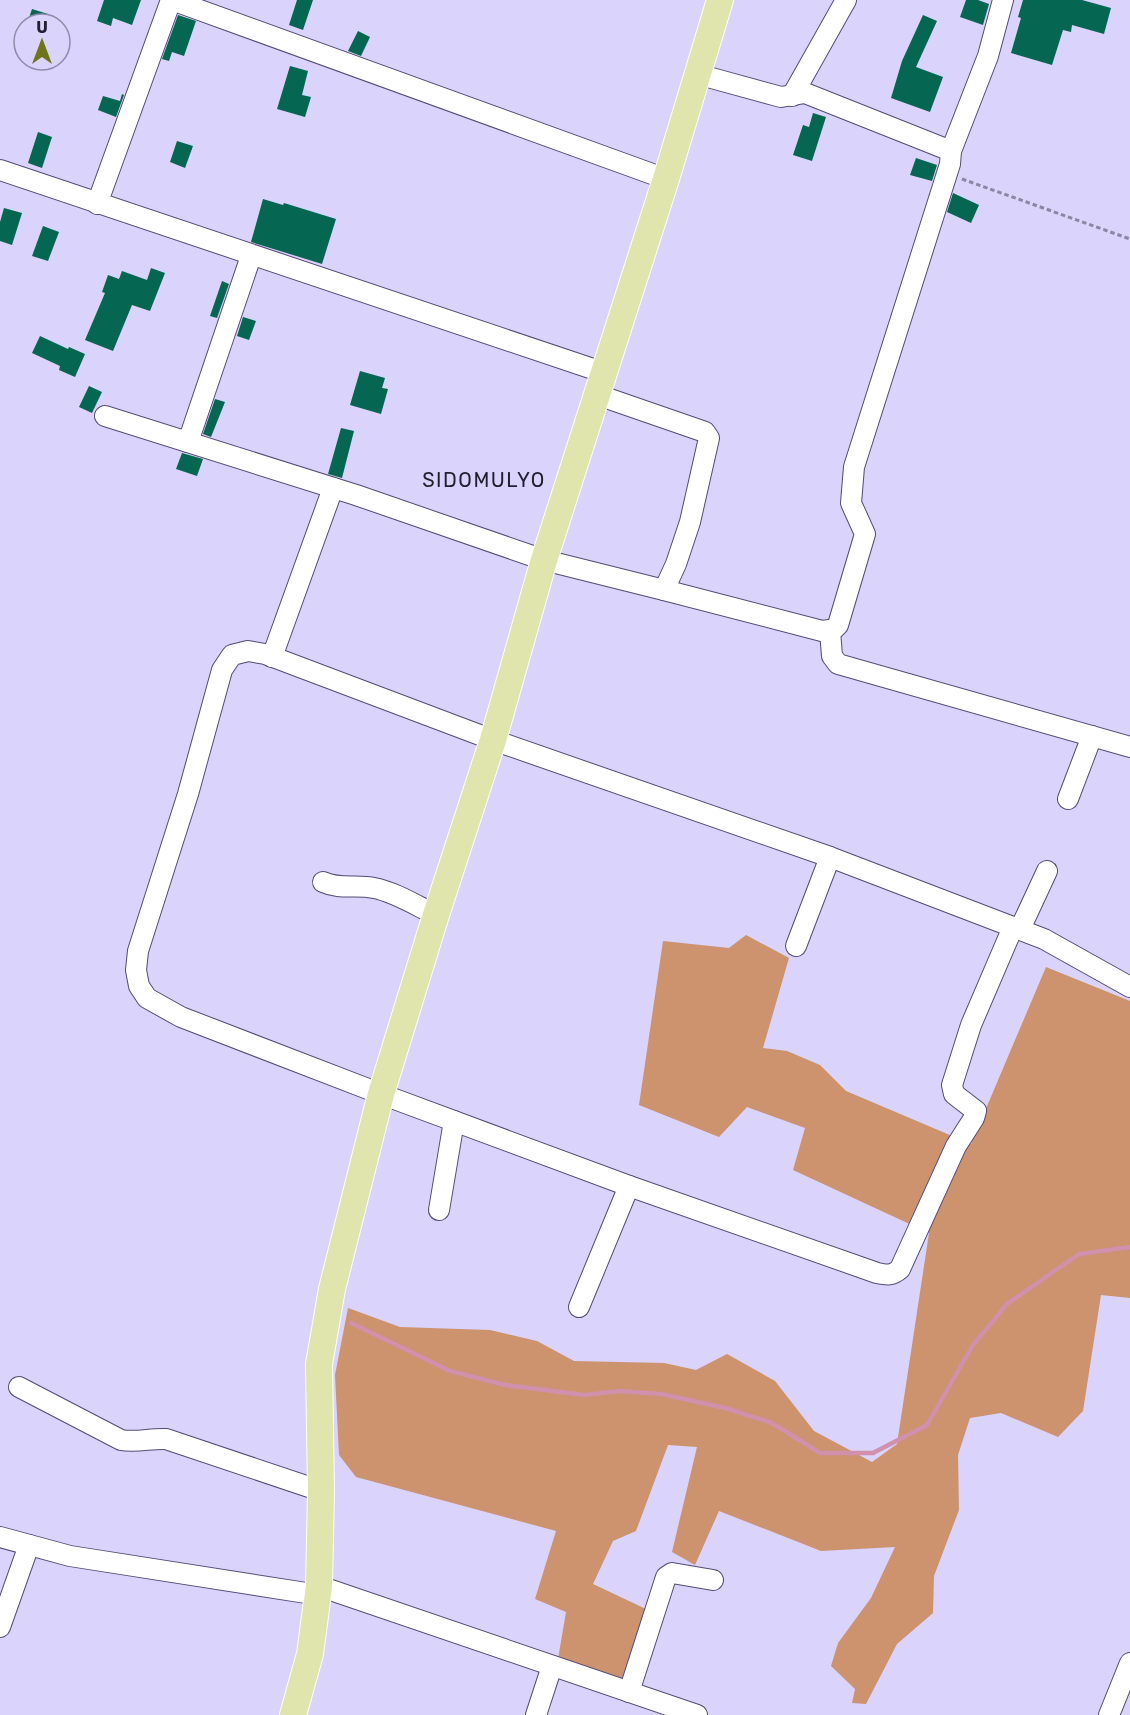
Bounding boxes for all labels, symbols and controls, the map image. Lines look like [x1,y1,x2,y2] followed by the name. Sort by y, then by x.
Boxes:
[12,12,72,72] north arrow
[36,18,48,37] text: U
[422,468,546,492] district label: SIDOMULYO

